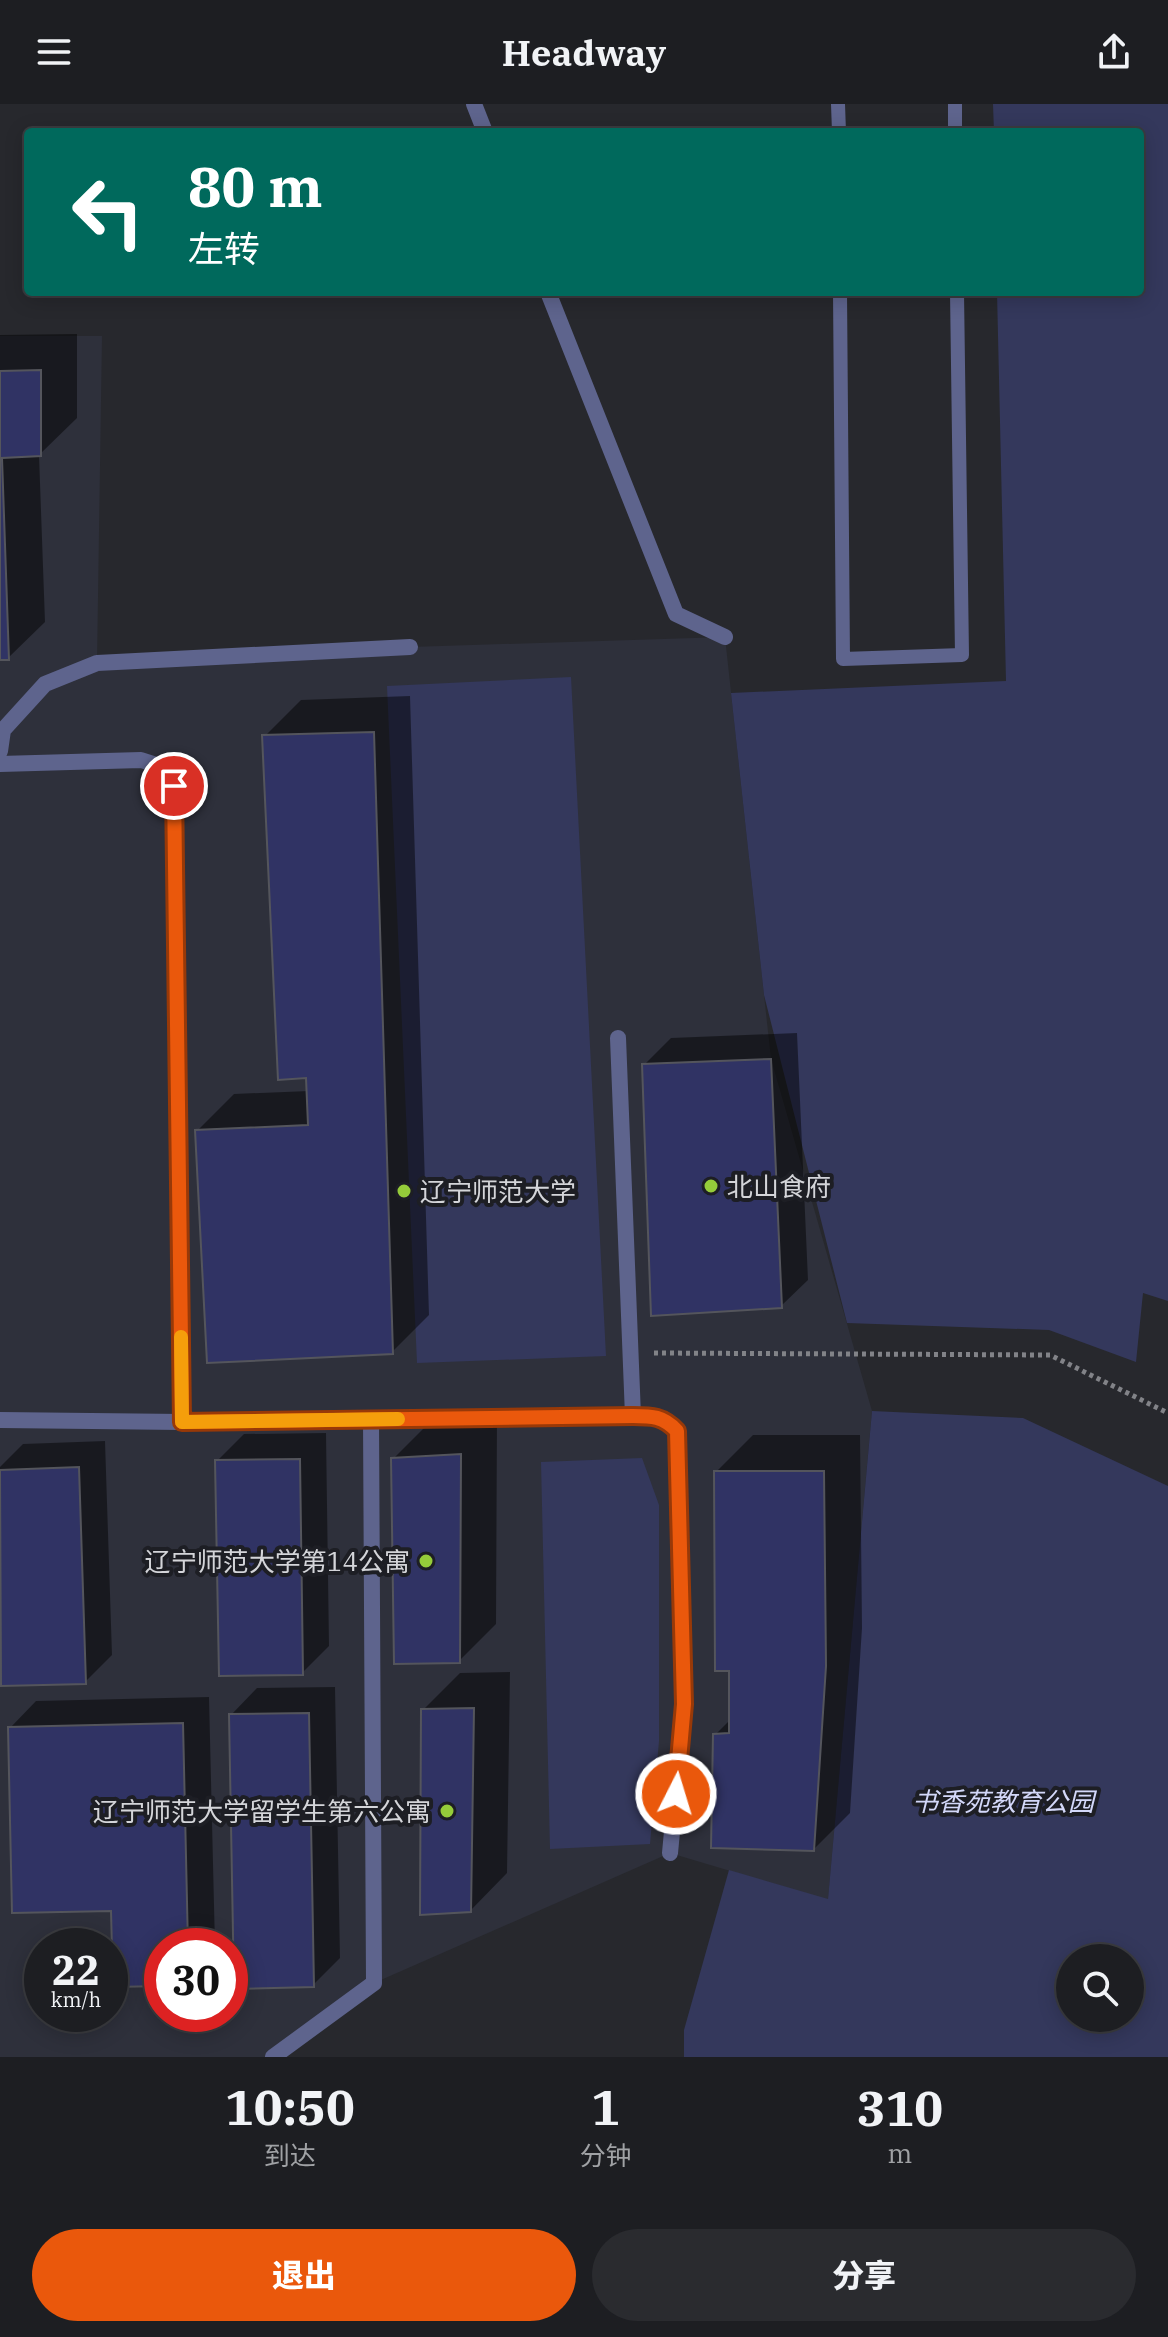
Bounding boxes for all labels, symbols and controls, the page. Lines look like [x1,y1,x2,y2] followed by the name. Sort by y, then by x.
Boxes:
[502,29,666,76] text: Headway
[32,30,76,74] icon: menu
[1092,30,1136,74] icon: share
[188,150,323,222] text: 80 m
[56,160,160,264] icon: left
[188,225,260,272] text: 左转
[140,752,208,820] pin
[152,764,196,808] icon: arrive
[727,1169,831,1203] place label: 北山食府
[420,1174,576,1208] place label: 辽宁师范大学
[702,1177,720,1195] marker: 北山食府
[395,1182,413,1200] marker: 辽宁师范大学
[145,1544,410,1578] place label: 辽宁师范大学第14公寓
[417,1552,435,1570] marker: 辽宁师范大学第14公寓
[634,1752,718,1836] position arrow
[912,1784,1098,1818] park label: 书香苑教育公园
[93,1794,431,1828] place label: 辽宁师范大学留学生第六公寓
[438,1802,456,1820] marker: 辽宁师范大学留学生第六公寓
[144,1928,248,2032] speed limit sign: 30
[52,1944,100,1996] text: 22
[1056,1944,1144,2032] map controls
[1056,1944,1144,2032] button: search
[51,1986,101,2013] text: km/h
[225,2076,355,2138] text: 10:50
[591,2076,620,2138] text: 1
[857,2077,943,2139] text: 310
[887,2136,912,2170] text: m
[264,2138,316,2172] text: 到达
[580,2138,632,2172] text: 分钟
[32,2229,576,2321] button: 退出
[592,2229,1136,2321] button: 分享

